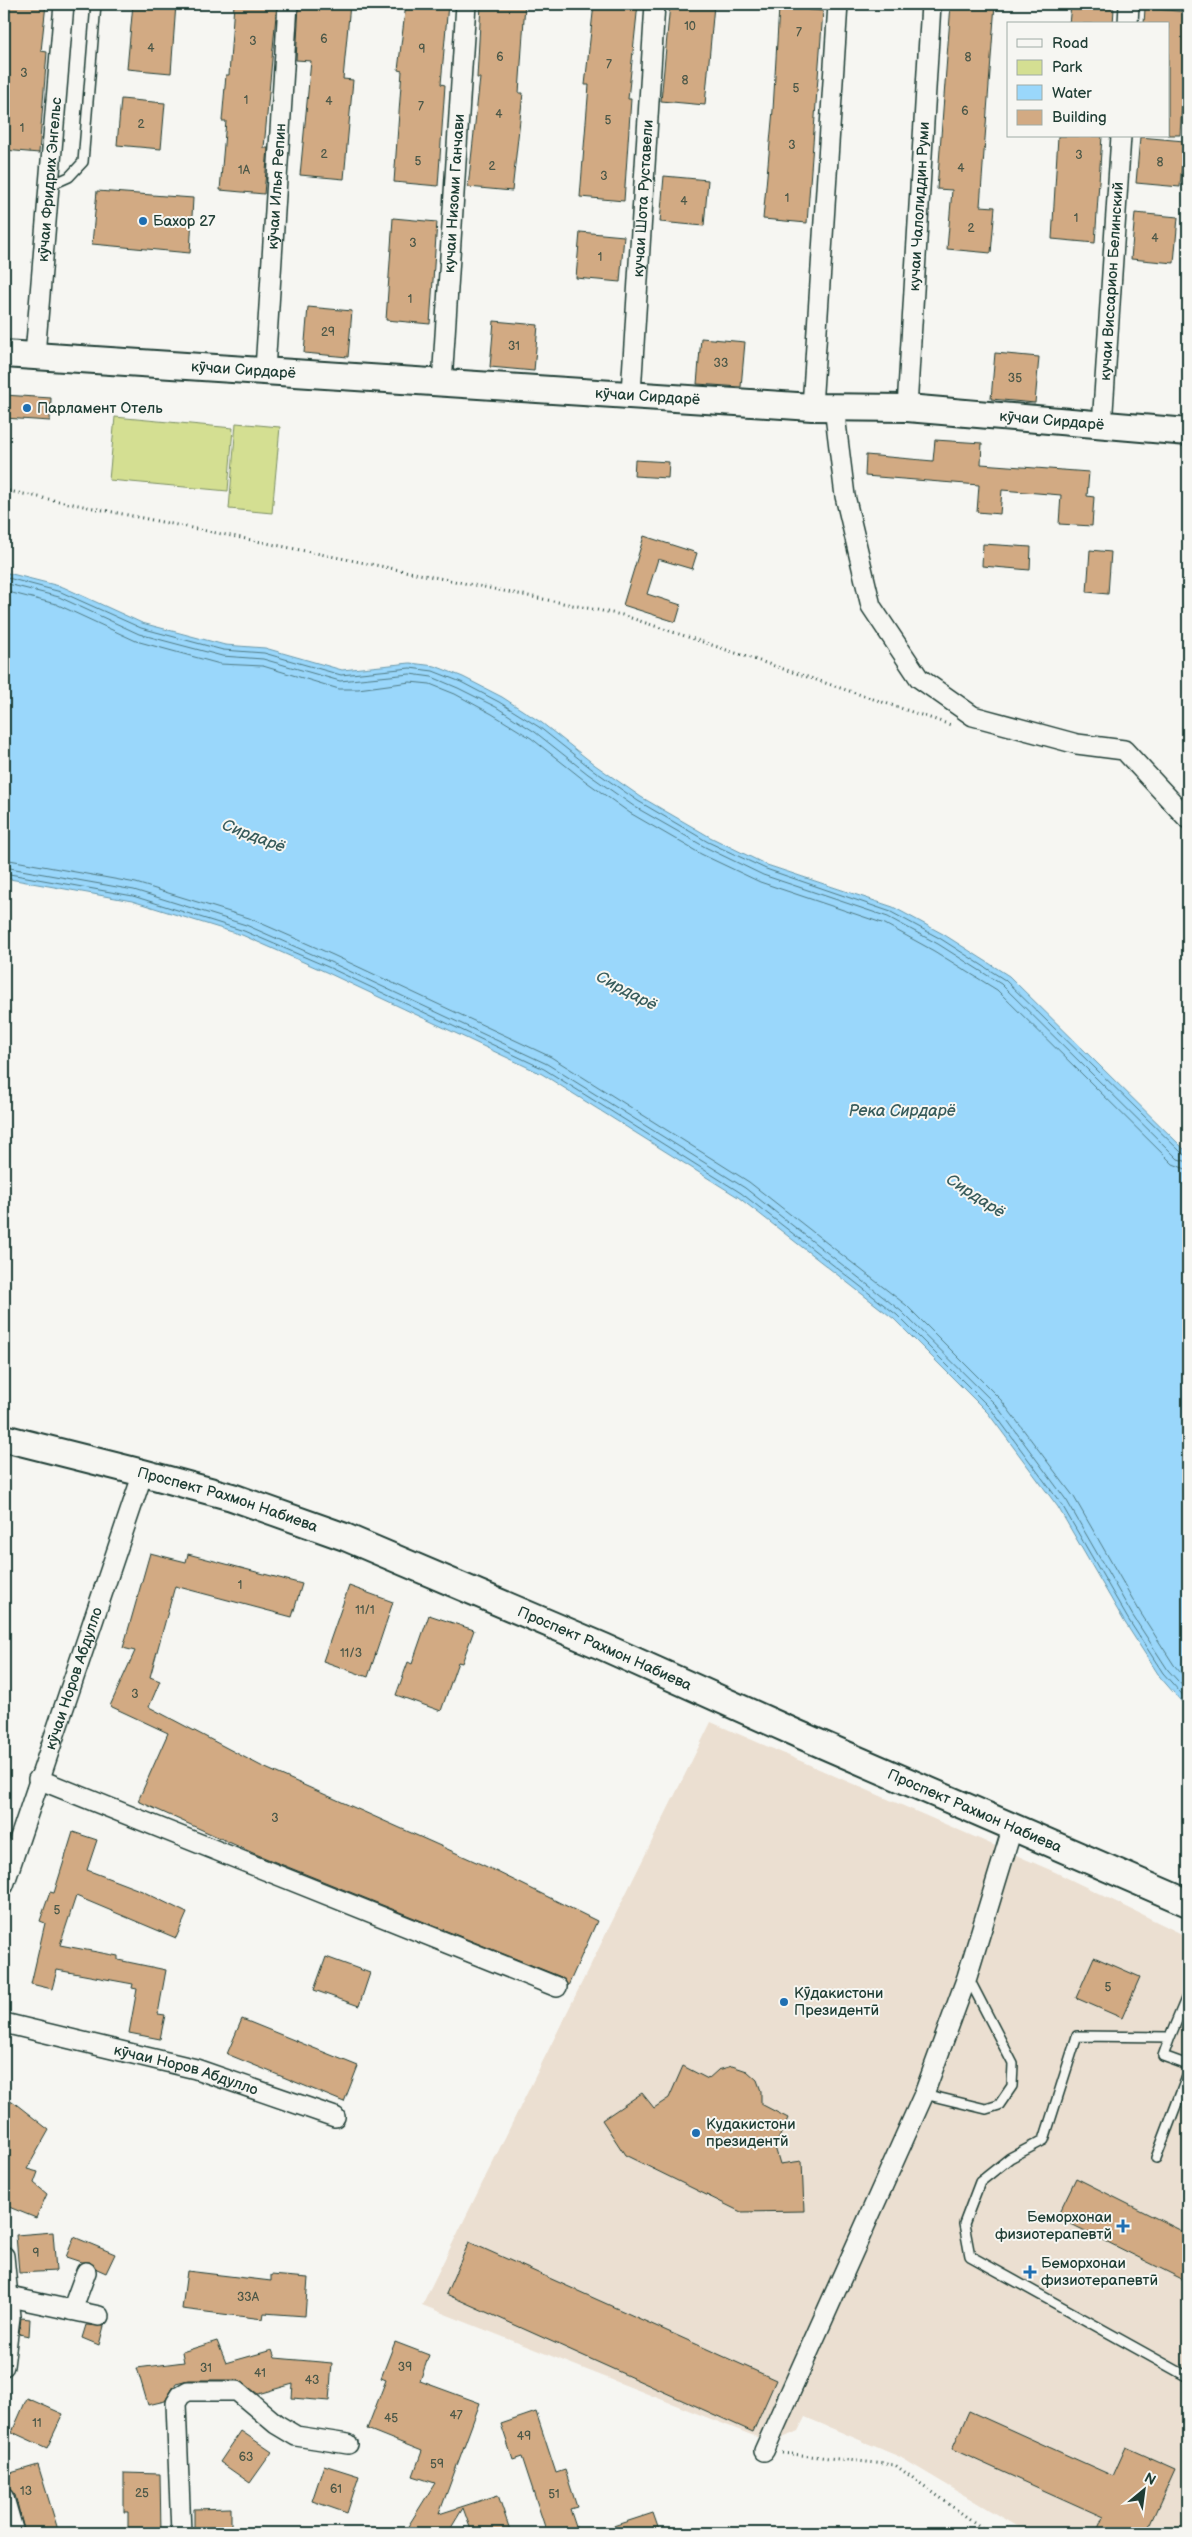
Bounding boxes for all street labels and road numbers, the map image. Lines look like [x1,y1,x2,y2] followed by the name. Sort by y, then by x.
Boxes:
[34,96,66,263] street label: кӯчаи Фридрих Энгельс
[440,113,469,274] street label: кучаи Низоми Ганчави
[629,119,658,278] street label: кучаи Шота Руставели
[905,121,934,292] street label: кучаи Чалолиддин Руми
[264,123,290,250] street label: кӯчаи Илья Репин
[1096,181,1128,381] street label: кучаи Виссарион Белинский
[190,357,296,383] street label: кӯчаи Сирдарё
[595,384,701,410] street label: кӯчаи Сирдарё
[999,407,1105,435] street label: кӯчаи Сирдарё
[135,1463,320,1537] street label: Проспект Рахмон Набиева
[515,1602,695,1695] street label: Проспект Рахмон Набиева
[41,1605,107,1752] street label: кӯчаи Норов Абдулло
[884,1765,1065,1857] street label: Проспект Рахмон Набиева
[112,2041,261,2100] street label: кӯчаи Норов Абдулло

